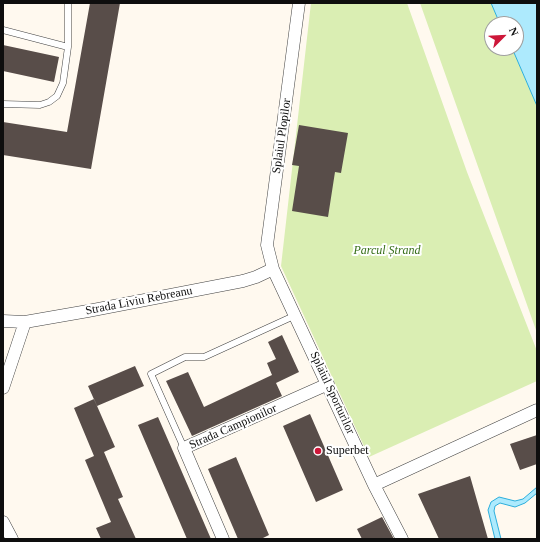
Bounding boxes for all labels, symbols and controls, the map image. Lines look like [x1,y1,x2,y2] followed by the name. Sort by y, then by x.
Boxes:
[484,16,524,56] north arrow
[507,25,521,38] text: N
[270,98,294,174] street label: Splaiul Plopilor
[353,244,421,258] park label: Parcul Ștrand
[84,284,194,318] street label: Strada Liviu Rebreanu
[307,349,357,437] street label: Splaiul Sporturilor
[187,401,279,453] street label: Strada Campionilor
[326,444,369,458] place label: Superbet
[313,446,323,456] marker: Superbet

